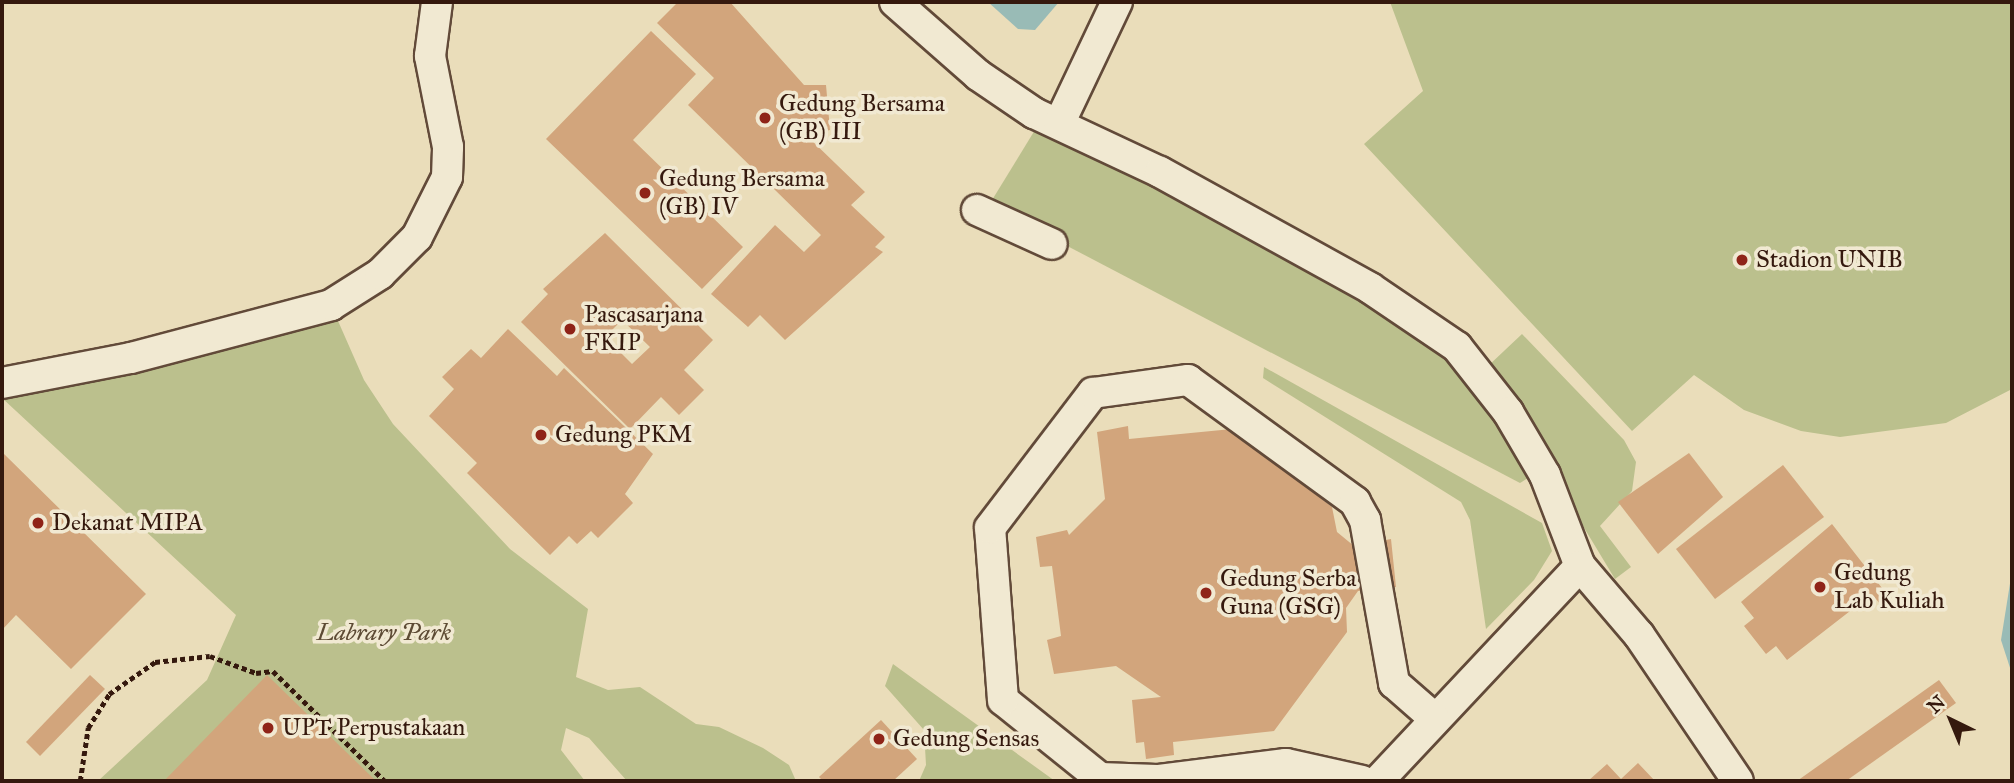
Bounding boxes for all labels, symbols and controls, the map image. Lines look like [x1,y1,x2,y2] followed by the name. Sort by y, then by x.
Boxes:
[779,90,945,146] place label: Gedung Bersama (GB) III
[757,110,773,126] marker: Gedung Bersama (GB) III
[659,165,825,221] place label: Gedung Bersama (GB) IV
[637,185,653,201] marker: Gedung Bersama (GB) IV
[1756,246,1903,274] place label: Stadion UNIB
[1734,252,1750,268] marker: Stadion UNIB
[584,301,703,357] place label: Pascasarjana FKIP
[562,321,578,337] marker: Pascasarjana FKIP
[555,421,692,449] place label: Gedung PKM
[533,427,549,443] marker: Gedung PKM
[52,509,203,537] place label: Dekanat MIPA
[30,515,46,531] marker: Dekanat MIPA
[1834,559,1945,615] place label: Gedung Lab Kuliah
[1220,565,1356,621] place label: Gedung Serba Guna (GSG)
[1812,579,1828,595] marker: Gedung Lab Kuliah
[1198,585,1214,601] marker: Gedung Serba Guna (GSG)
[317,619,451,647] park label: Labrary Park
[1916,685,1986,755] north arrow
[1923,690,1950,718] text: N
[282,714,465,742] place label: UPT Perpustakaan
[260,720,276,736] marker: UPT Perpustakaan
[893,725,1039,753] place label: Gedung Sensas
[871,731,887,747] marker: Gedung Sensas

